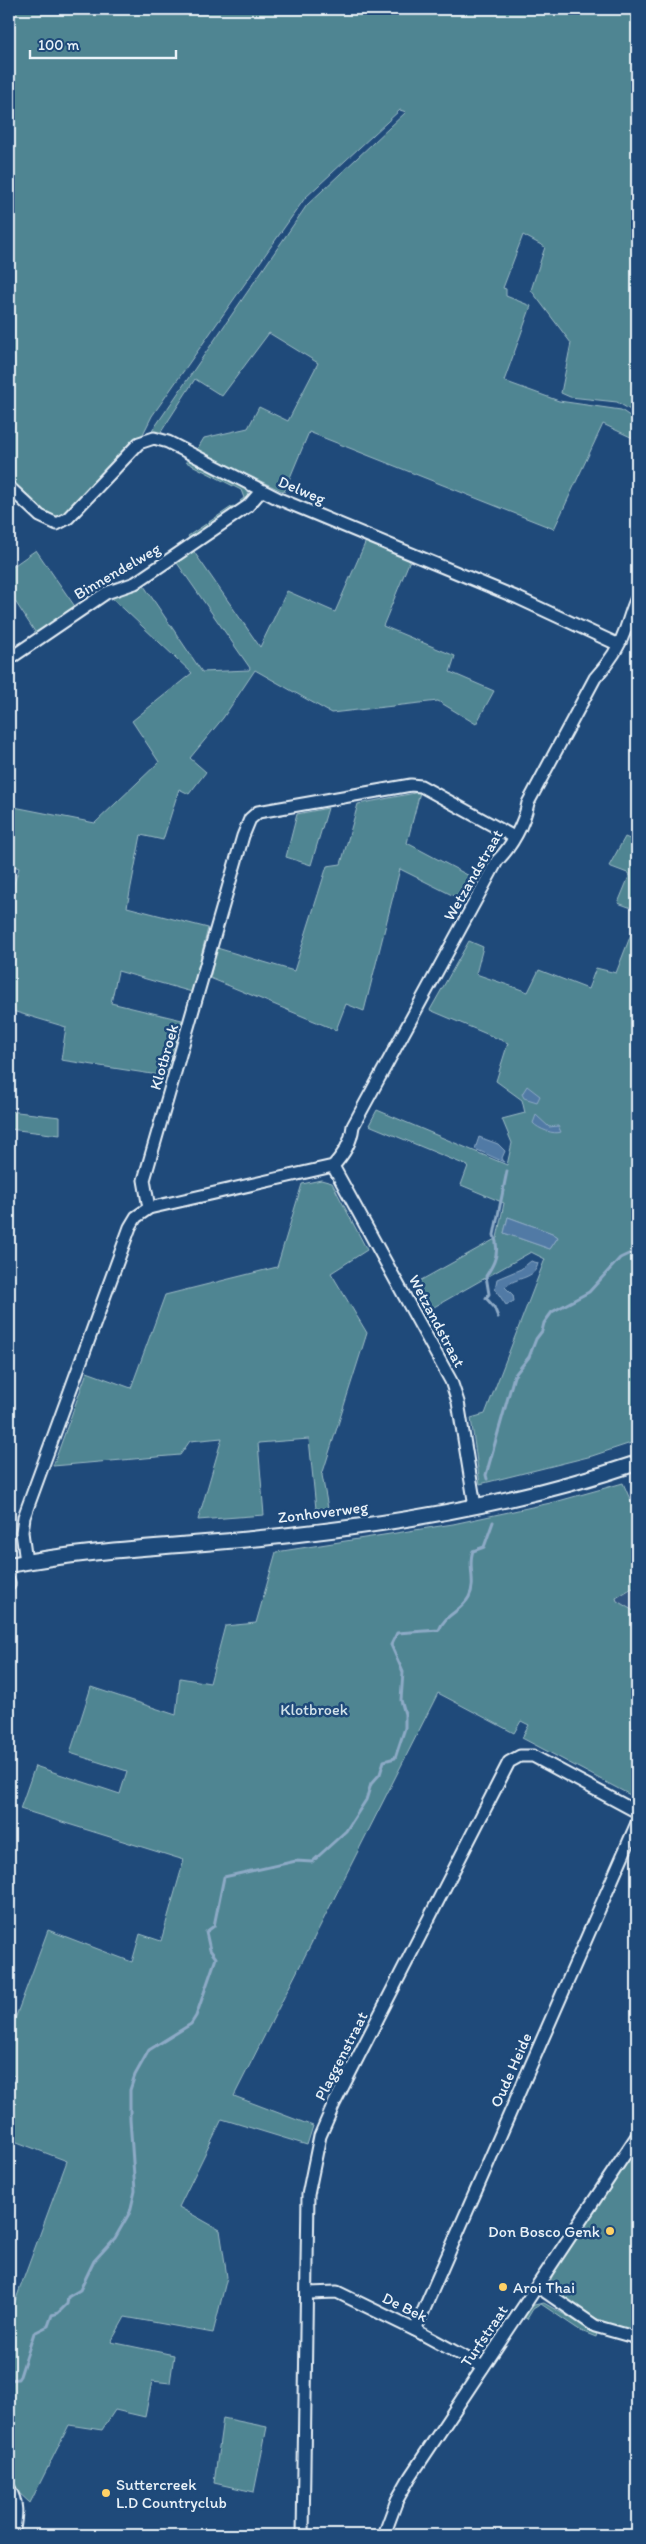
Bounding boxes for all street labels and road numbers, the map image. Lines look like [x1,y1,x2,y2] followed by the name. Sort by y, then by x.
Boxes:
[276,472,329,509] street label: Delweg
[70,538,164,603] street label: Binnendelweg
[439,826,507,924] street label: Wetzandstraat
[146,1022,182,1092] street label: Klotbroek
[405,1272,469,1370] street label: Wetzandstraat
[277,1497,370,1527] street label: Zonhoverweg
[310,2008,372,2104] street label: Plaggenstraat
[486,2030,536,2110] street label: Oude Heide
[379,2288,431,2326] street label: De Bek
[456,2301,512,2371] street label: Turfstraat

